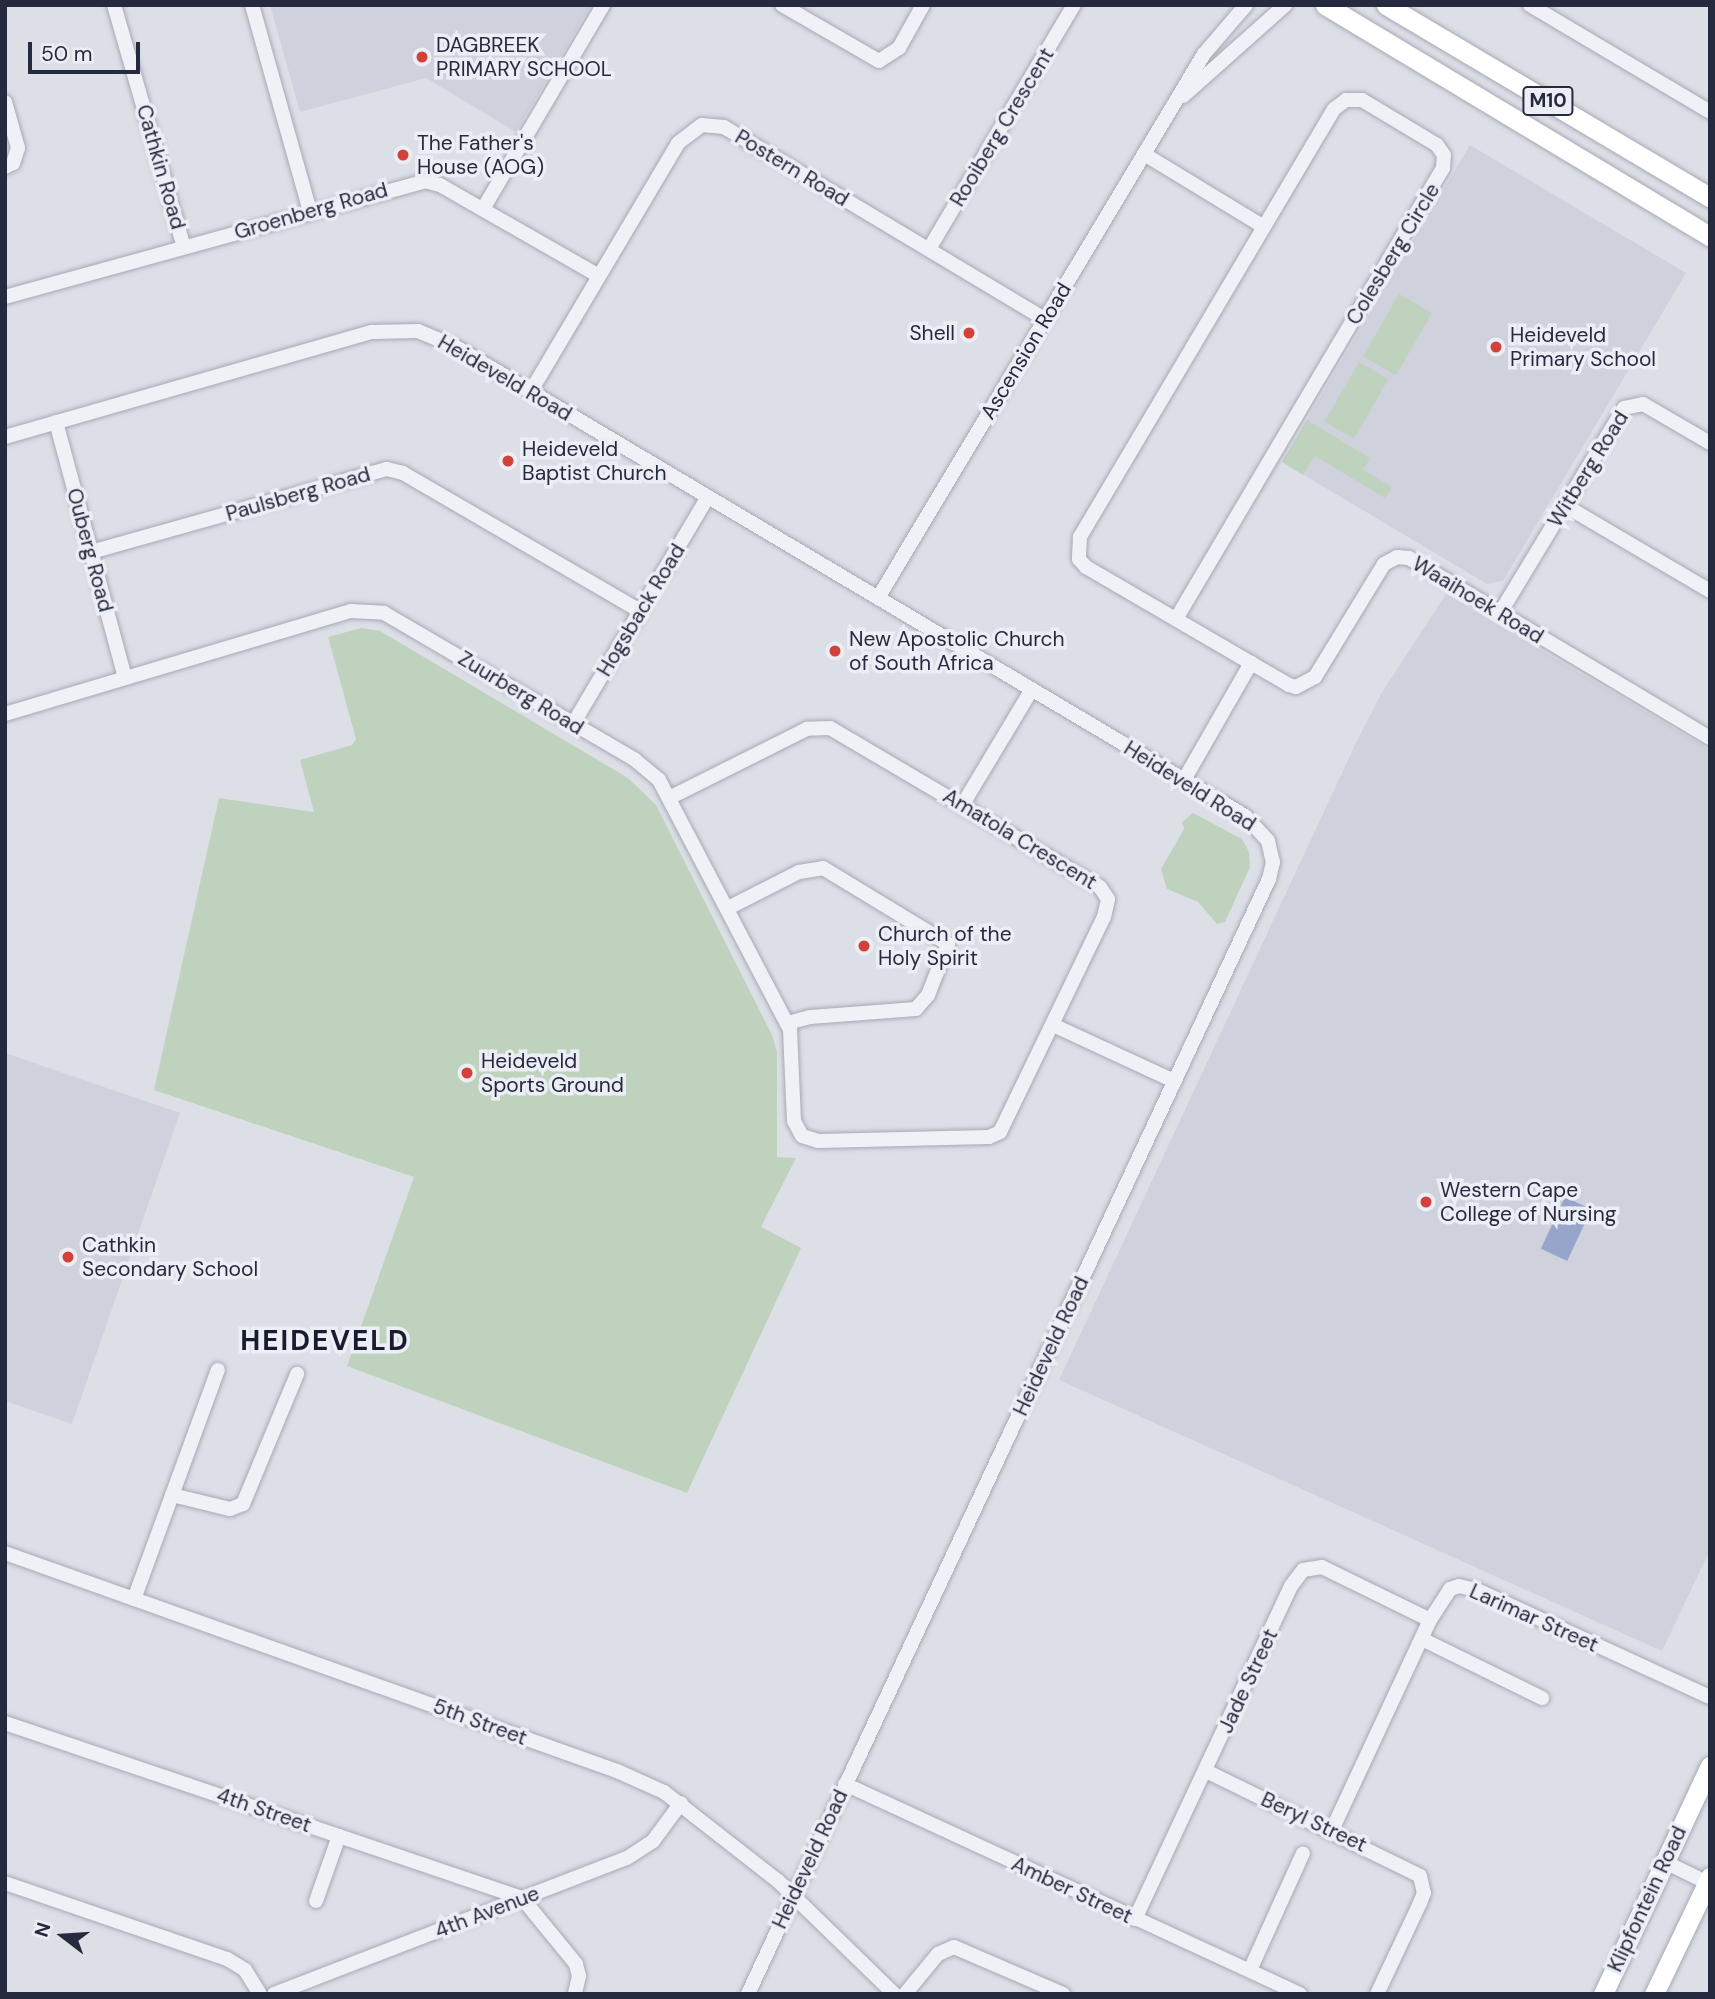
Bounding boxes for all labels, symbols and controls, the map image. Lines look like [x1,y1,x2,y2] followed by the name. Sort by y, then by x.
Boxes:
[32,28,144,72] scale bar
[436,32,612,82] place label: DAGBREEK PRIMARY SCHOOL
[41,40,92,68] text: 50 m
[945,43,1059,211] street label: Rooiberg Crescent
[414,49,430,65] marker: DAGBREEK PRIMARY SCHOOL
[1522,86,1574,116] road number: M10
[131,102,191,232] street label: Cathkin Road
[731,124,853,212] street label: Postern Road
[417,130,544,180] place label: The Father's House (AOG)
[395,147,411,163] marker: The Father's House (AOG)
[231,177,391,245] street label: Groenberg Road
[1341,179,1445,329] street label: Colesberg Circle
[975,278,1077,424] street label: Ascension Road
[909,320,955,346] place label: Shell
[1510,322,1656,372] place label: Heideveld Primary School
[961,325,977,341] marker: Shell
[433,329,577,427] street label: Heideveld Road
[1488,339,1504,355] marker: Heideveld Primary School
[1542,406,1634,532] street label: Witberg Road
[522,436,667,486] place label: Heideveld Baptist Church
[500,453,516,469] marker: Heideveld Baptist Church
[223,461,373,527] street label: Paulsberg Road
[61,485,119,615] street label: Ouberg Road
[592,539,690,681] street label: Hogsback Road
[1408,551,1548,649] street label: Waaihoek Road
[849,626,1065,676] place label: New Apostolic Church of South Africa
[827,643,843,659] marker: New Apostolic Church of South Africa
[454,646,588,740] street label: Zuurberg Road
[1119,735,1261,837] street label: Heideveld Road
[939,783,1101,895] street label: Amatola Crescent
[878,921,1012,971] place label: Church of the Holy Spirit
[856,938,872,954] marker: Church of the Holy Spirit
[481,1048,624,1098] place label: Heideveld Sports Ground
[459,1065,475,1081] marker: Heideveld Sports Ground
[1440,1177,1616,1227] place label: Western Cape College of Nursing
[1418,1194,1434,1210] marker: Western Cape College of Nursing
[82,1232,258,1282] place label: Cathkin Secondary School
[60,1249,76,1265] marker: Cathkin Secondary School
[1008,1272,1094,1420] street label: Heideveld Road
[241,1324,409,1358] district label: HEIDEVELD
[1466,1578,1602,1658] street label: Larimar Street
[1213,1625,1283,1737] street label: Jade Street
[430,1693,530,1751] street label: 5th Street
[213,1782,315,1838] street label: 4th Street
[767,1785,853,1933] street label: Heideveld Road
[1257,1787,1371,1857] street label: Beryl Street
[1602,1822,1692,1976] street label: Klipfontein Road
[1007,1851,1137,1929] street label: Amber Street
[431,1881,543,1943] street label: 4th Avenue
[28,1901,98,1971] north arrow
[28,1919,56,1940] text: N

